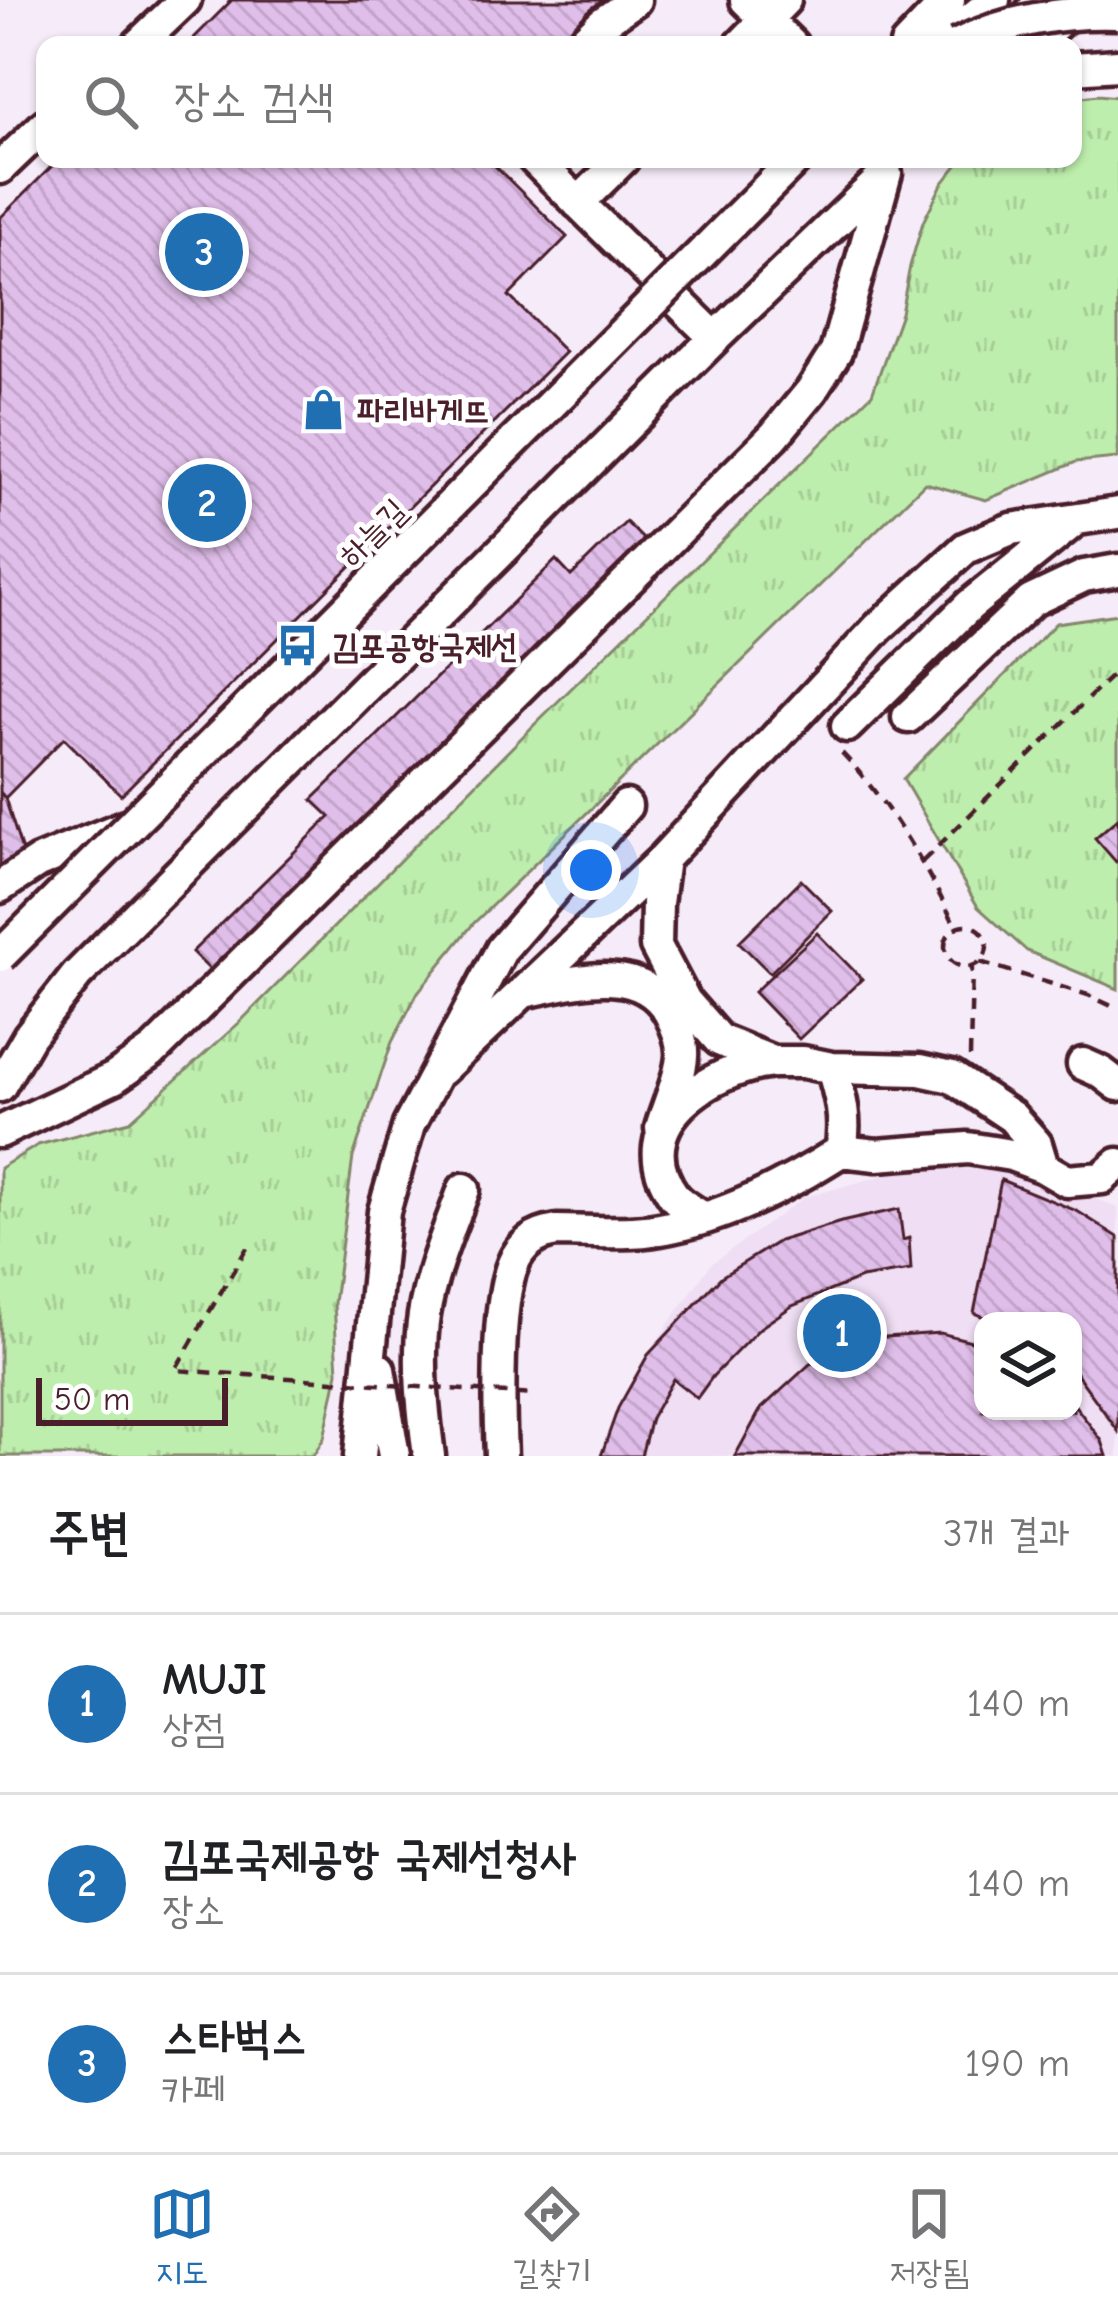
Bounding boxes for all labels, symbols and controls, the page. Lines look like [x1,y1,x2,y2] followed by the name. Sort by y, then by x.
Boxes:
[36,36,1082,168] search box
[78,69,144,135] icon: search
[174,74,334,126] text: 장소 검색
[165,207,243,297] pin: 3
[300,387,346,433] shop icon: 파리바게뜨
[357,392,490,430] place label: 파리바게뜨
[168,458,246,548] pin: 2
[331,491,414,574] street label: 하늘길
[275,622,321,668] bus stop icon: 김포공항국제선
[332,627,518,665] place label: 김포공항국제선
[561,840,621,900] your location
[803,1288,881,1378] pin: 1
[974,1312,1082,1420] map controls
[974,1312,1082,1420] button: layers
[36,1372,228,1425] scale bar
[54,1380,130,1418] text: 50 m
[48,1503,130,1562] text: 주변
[943,1511,1070,1556] text: 3개 결과
[162,1653,267,1705] text: MUJI
[79,1681,95,1726] text: 1
[967,1681,1070,1726] text: 140 m
[162,1706,225,1751] text: 상점
[162,1831,576,1883] text: 김포국제공항 국제선청사
[77,1861,97,1906] text: 2
[967,1861,1070,1906] text: 140 m
[162,1888,225,1933] text: 장소
[162,2011,307,2063] text: 스타벅스
[77,2041,97,2086] text: 3
[965,2041,1070,2086] text: 190 m
[162,2068,225,2113] text: 카페
[149,2181,215,2294] tab: 지도
[512,2181,592,2294] tab: 길찾기
[890,2181,969,2294] tab: 저장됨

